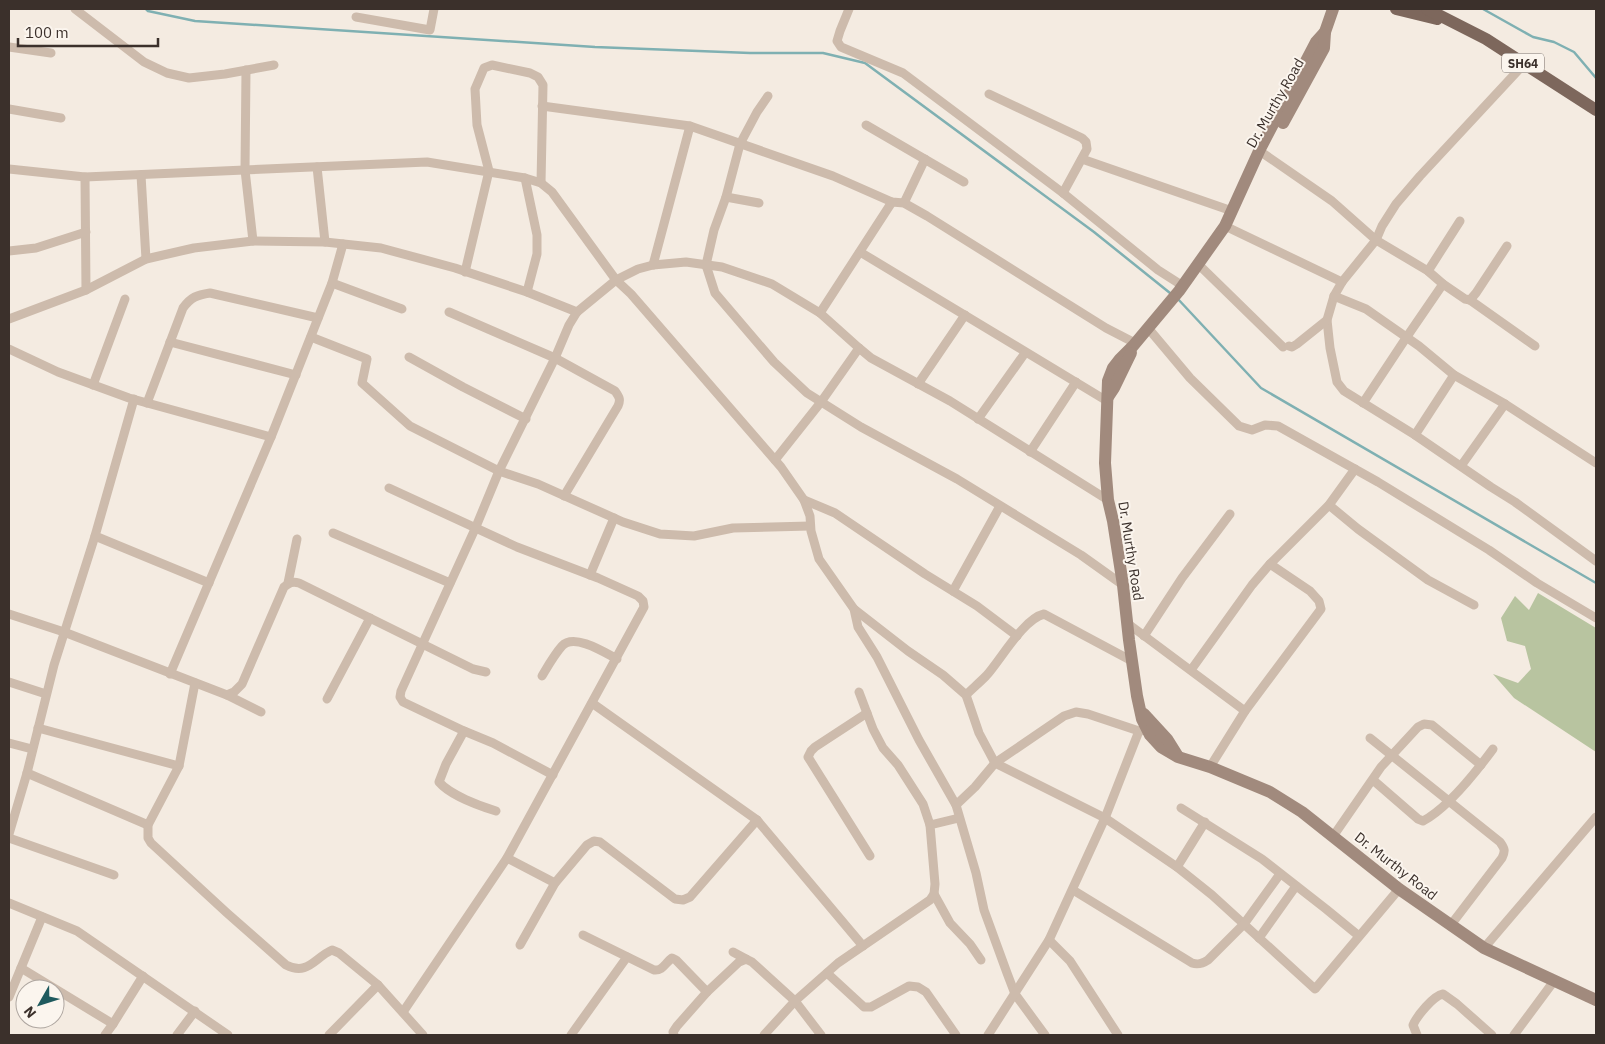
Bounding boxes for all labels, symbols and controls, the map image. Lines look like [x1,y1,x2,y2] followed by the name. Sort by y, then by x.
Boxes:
[18,15,158,47] scale bar
[25,23,69,42] text: 100 m
[1502,54,1544,72] road number: SH64
[1242,55,1308,151] street label: Dr. Murthy Road
[1114,500,1148,602] street label: Dr. Murthy Road
[1351,828,1441,904] street label: Dr. Murthy Road
[15,979,65,1029] north arrow
[20,1003,40,1022] text: N

